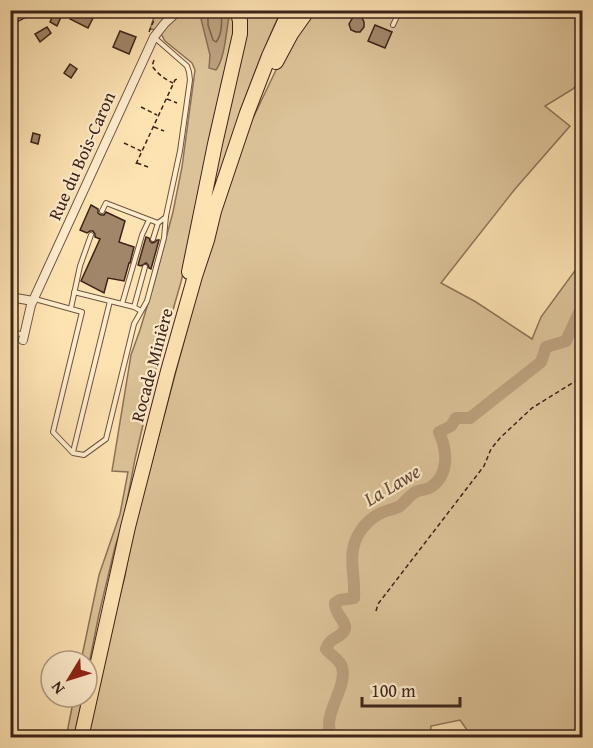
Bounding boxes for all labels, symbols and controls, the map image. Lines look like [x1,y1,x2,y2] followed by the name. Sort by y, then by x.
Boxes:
[41,87,122,224] street label: Rue du Bois-Caron
[123,305,180,425] street label: Rocade Minière
[357,456,426,513] water label: La Lawe
[39,649,99,709] north arrow
[362,670,460,708] scale bar
[44,676,70,700] text: N
[371,677,416,704] text: 100 m

